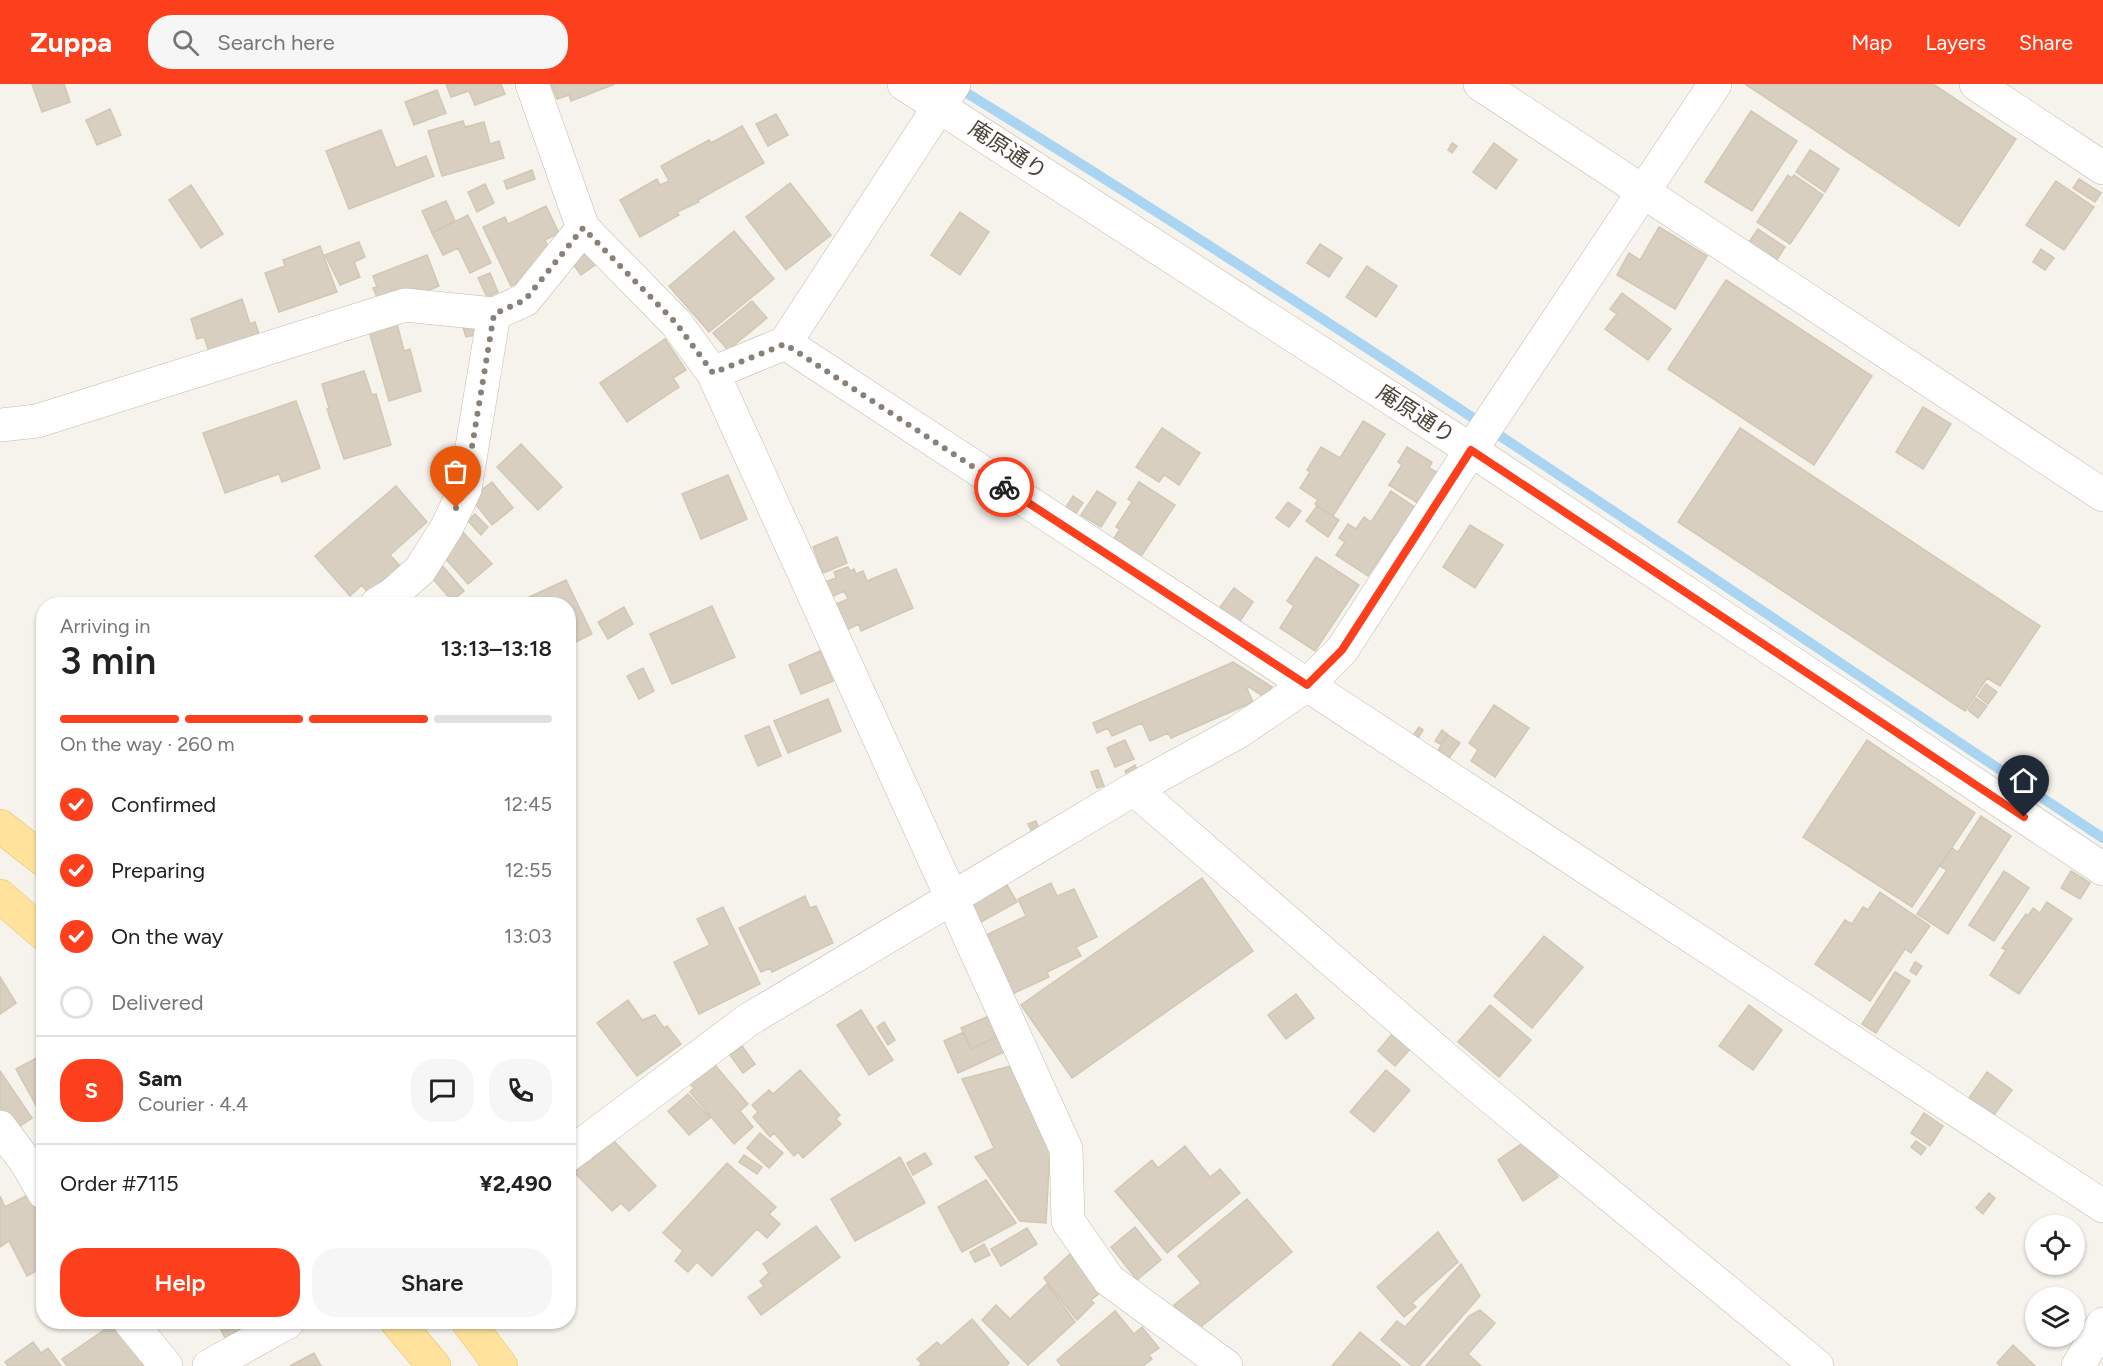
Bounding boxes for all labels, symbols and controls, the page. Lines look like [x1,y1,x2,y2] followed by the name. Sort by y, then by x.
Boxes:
[148,15,568,69] search box
[30,25,112,59] text: Zuppa
[169,26,202,59] icon: search
[217,29,335,56] text: Search here
[1852,30,1892,55] text: Map
[1925,30,1986,55] text: Layers
[2019,30,2073,55] text: Share
[964,115,1052,185] street label: 庵原通り
[1372,379,1460,449] street label: 庵原通り
[430,446,481,508] pin
[439,455,472,488] icon: bag
[974,457,1034,517] courier
[988,471,1021,504] icon: bike
[60,614,150,638] text: Arriving in
[441,635,552,662] text: 13:13–13:18
[60,637,156,684] text: 3 min
[60,732,234,756] text: On the way · 260 m
[1998,755,2049,817] pin
[2007,764,2040,797] icon: home
[60,788,93,821] icon: check
[111,791,216,818] text: Confirmed
[504,792,552,816] text: 12:45
[60,854,93,887] icon: check
[111,857,205,884] text: Preparing
[505,858,552,882] text: 12:55
[60,920,93,953] icon: check
[111,923,223,950] text: On the way
[504,924,552,948] text: 13:03
[111,989,204,1016] text: Delivered
[411,1059,474,1122] button: chat
[489,1059,552,1122] button: phone
[138,1065,182,1092] text: Sam
[85,1077,98,1104] text: S
[138,1092,248,1116] text: Courier · 4.4
[60,1170,179,1197] text: Order #7115
[480,1170,552,1197] text: ¥2,490
[2025,1215,2085,1347] map controls
[2025,1215,2085,1275] button: locate
[60,1248,300,1317] button: Help
[312,1248,552,1317] button: Share
[2025,1287,2085,1347] button: layers

